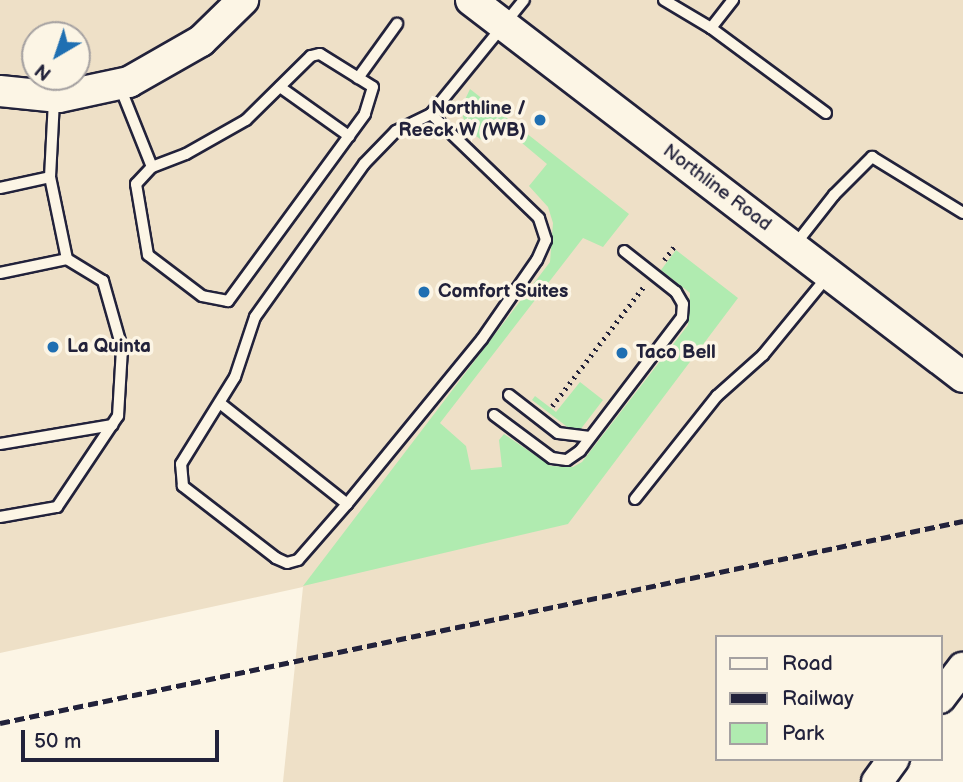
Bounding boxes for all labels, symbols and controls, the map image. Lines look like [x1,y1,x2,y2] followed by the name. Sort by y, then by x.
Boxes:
[21,21,91,91] north arrow
[31,58,57,85] text: N
[399,98,526,142] place label: Northline / Reeck W (WB)
[532,112,548,128] marker: Northline / Reeck W (WB)
[658,140,776,236] street label: Northline Road
[438,281,568,303] place label: Comfort Suites
[416,284,432,300] marker: Comfort Suites
[67,336,151,358] place label: La Quinta
[45,339,61,355] marker: La Quinta
[636,342,716,364] place label: Taco Bell
[614,345,630,361] marker: Taco Bell
[715,635,942,761] legend
[782,651,833,676] text: Road
[782,686,854,711] text: Railway
[24,716,222,760] scale bar
[782,721,824,746] text: Park
[34,729,81,754] text: 50 m

